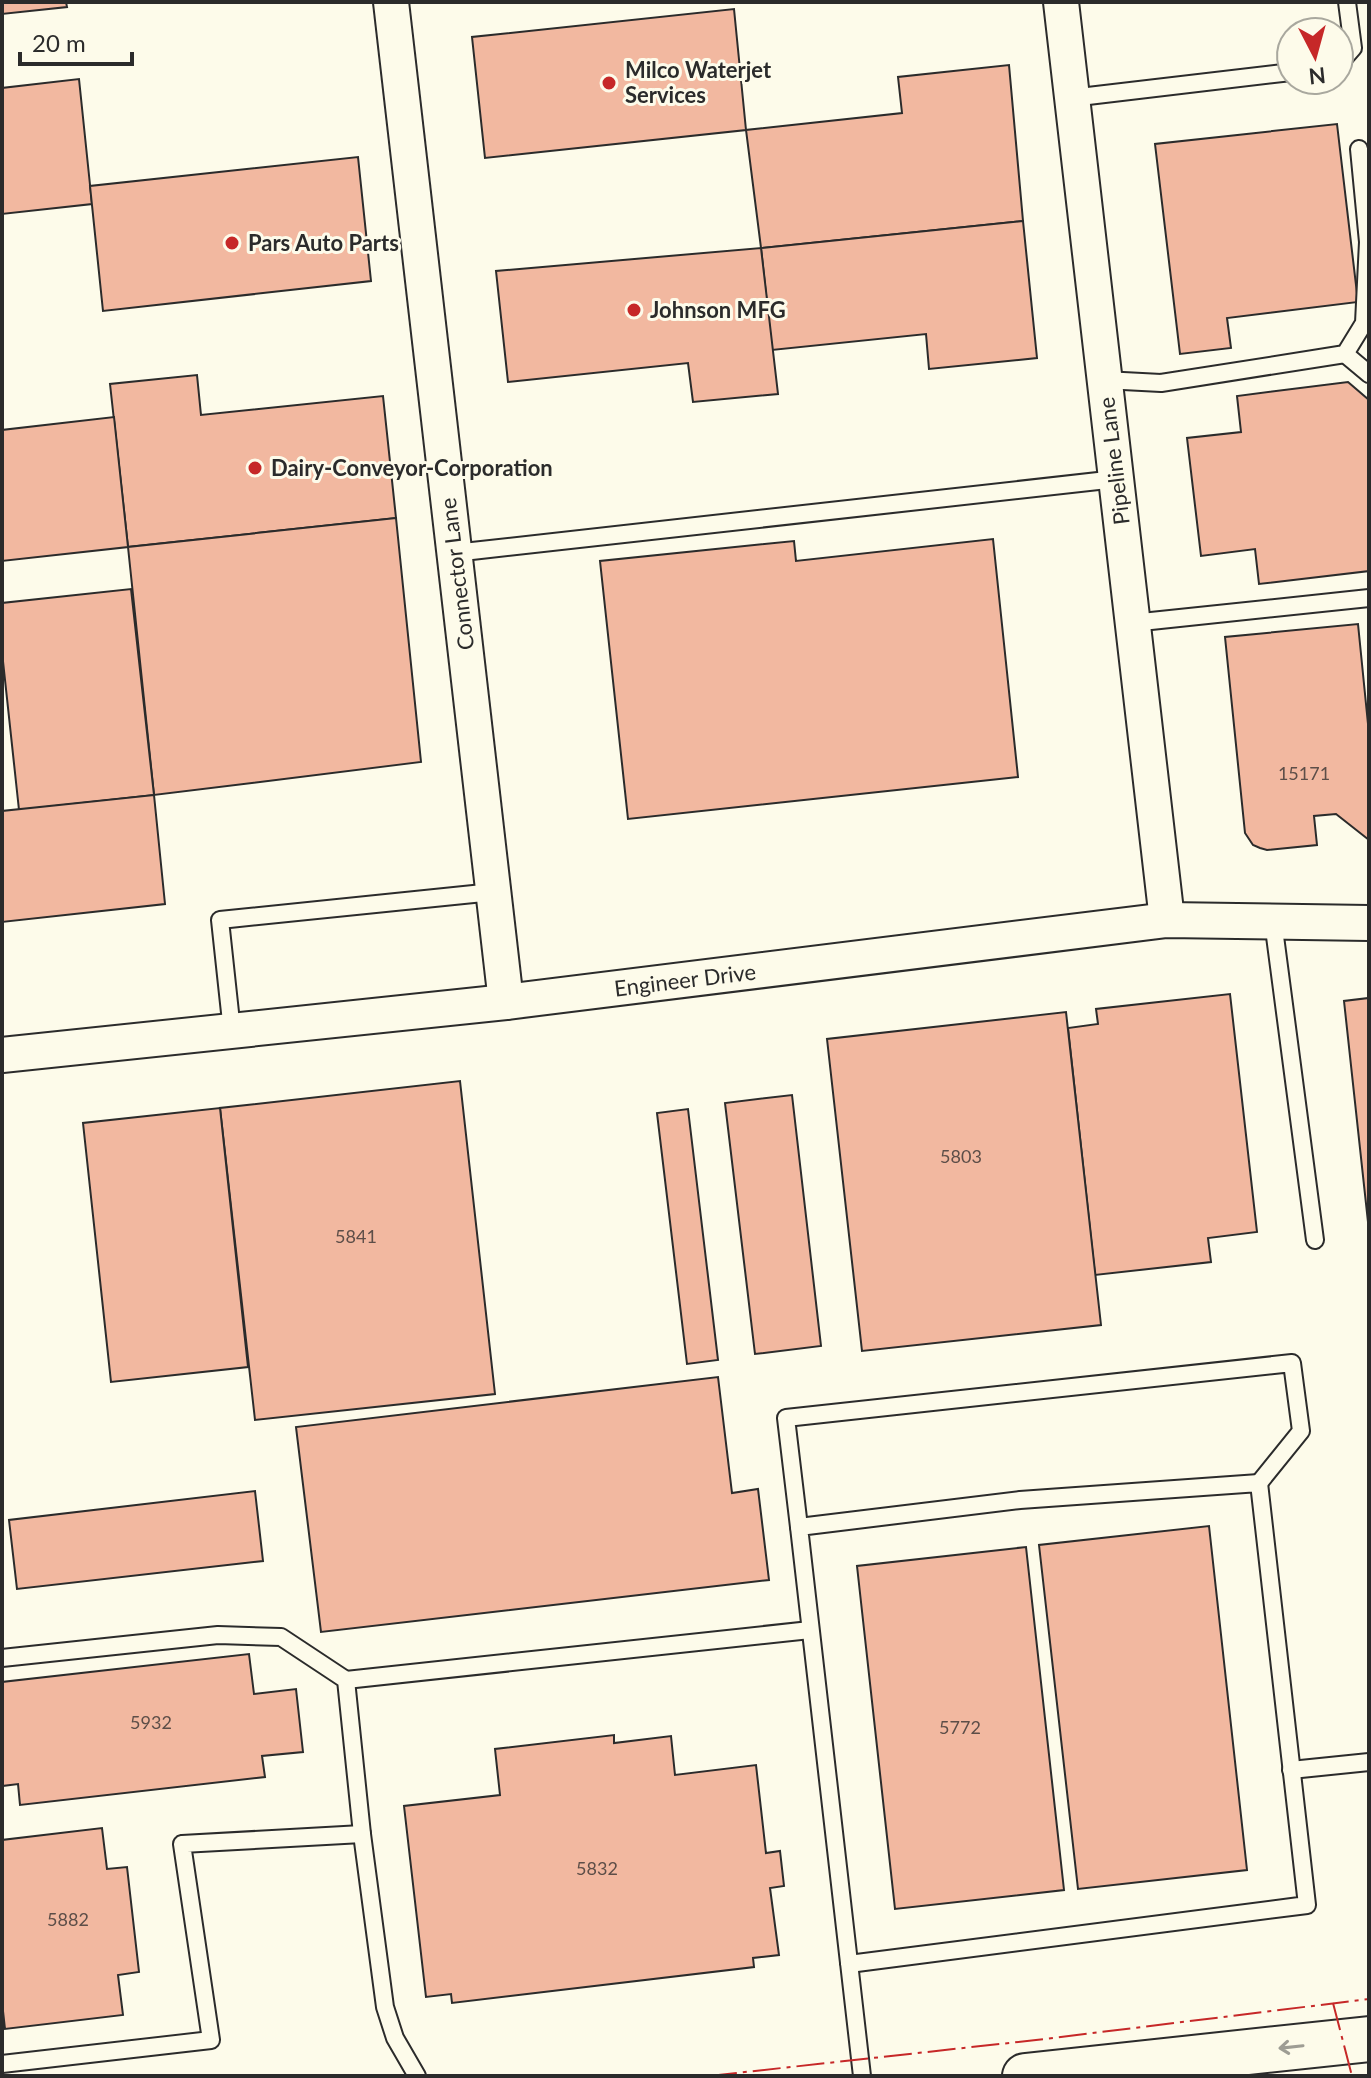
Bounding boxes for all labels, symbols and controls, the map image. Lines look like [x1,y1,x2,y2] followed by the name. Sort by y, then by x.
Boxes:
[20,16,132,66] scale bar
[1275,16,1355,96] north arrow
[32,28,86,57] text: 20 m
[625,56,772,108] place label: Milco Waterjet Services
[1307,62,1327,91] text: N
[600,74,618,92] marker: Milco Waterjet Services
[248,229,399,256] place label: Pars Auto Parts
[223,234,241,252] marker: Pars Auto Parts
[650,296,786,323] place label: Johnson MFG
[625,301,643,319] marker: Johnson MFG
[1092,396,1135,526] street label: Pipeline Lane
[271,454,553,481] place label: Dairy-Conveyor-Corporation
[246,459,264,477] marker: Dairy-Conveyor-Corporation
[434,496,479,652] street label: Connector Lane
[1278,762,1330,784] house number: 15171
[613,957,757,1002] street label: Engineer Drive
[940,1145,982,1167] house number: 5803
[335,1225,377,1247] house number: 5841
[130,1711,172,1733] house number: 5932
[939,1716,981,1738] house number: 5772
[576,1857,618,1879] house number: 5832
[47,1908,89,1930] house number: 5882
[1279,2040,1305,2055] one-way arrow

